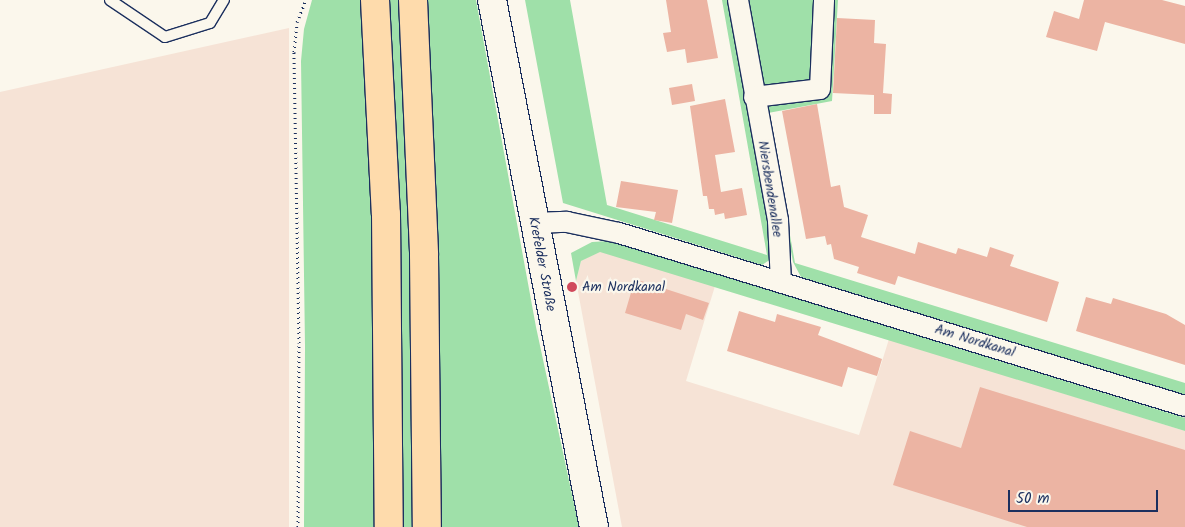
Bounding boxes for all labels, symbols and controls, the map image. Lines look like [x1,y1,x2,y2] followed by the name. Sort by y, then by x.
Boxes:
[754,139,786,239] street label: Niersbendenallee
[525,215,559,313] street label: Krefelder Straße
[582,279,665,295] place label: Am Nordkanal
[566,281,578,293] marker: Am Nordkanal
[933,321,1017,361] street label: Am Nordkanal
[1010,480,1160,512] scale bar
[1016,487,1050,511] text: 50 m

